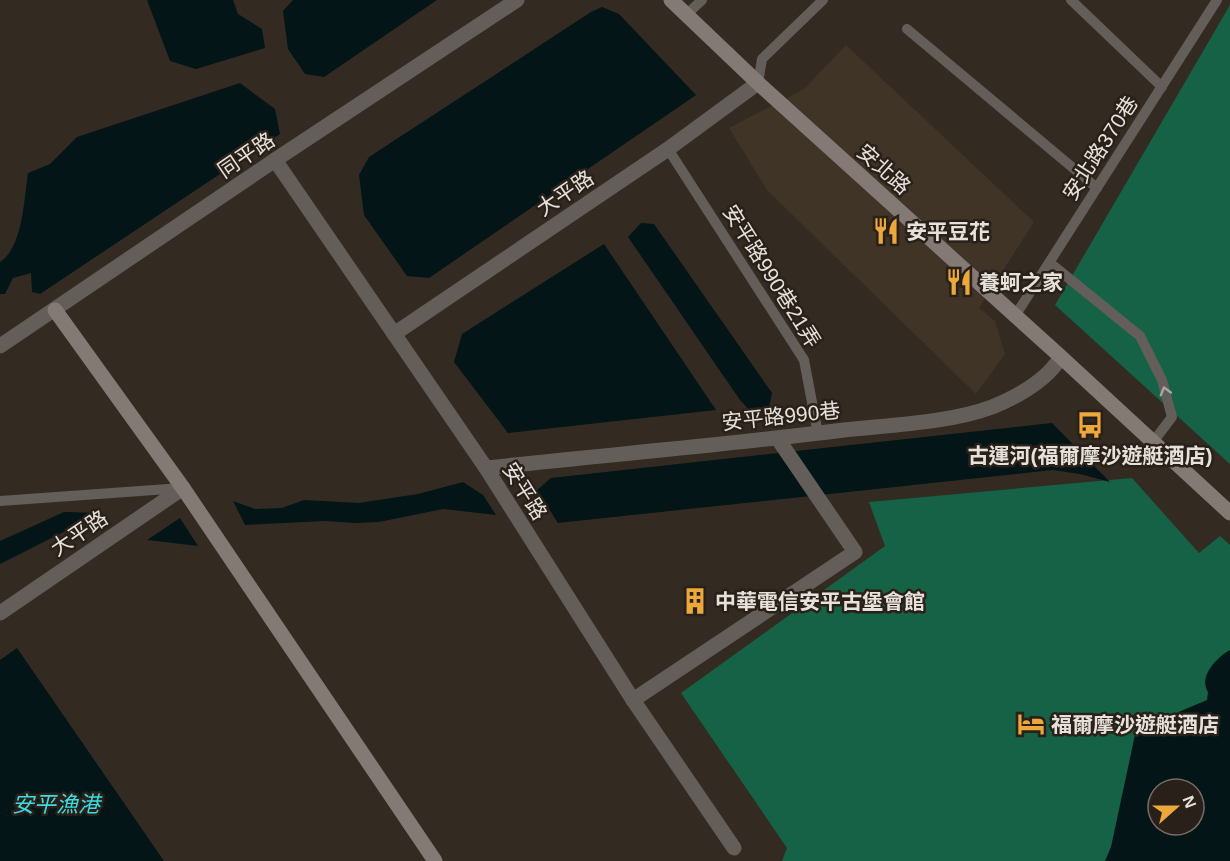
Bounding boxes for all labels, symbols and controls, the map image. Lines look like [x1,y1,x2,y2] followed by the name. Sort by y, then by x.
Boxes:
[1058,92,1142,204] street label: 安北路370巷
[213,128,279,182] street label: 同平路
[853,139,915,199] street label: 安北路
[532,166,598,220] street label: 大平路
[719,201,825,351] street label: 安平路990巷21弄
[871,216,901,246] restaurant icon: 安平豆花
[906,220,990,243] place label: 安平豆花
[944,267,974,297] restaurant icon: 養蚵之家
[979,271,1063,294] place label: 養蚵之家
[1160,386,1172,397] one-way arrow
[721,398,841,434] street label: 安平路990巷
[1075,410,1105,440] bus stop icon: 古運河(福爾摩沙遊艇酒店)
[968,444,1213,467] place label: 古運河(福爾摩沙遊艇酒店)
[499,458,551,524] street label: 安平路
[46,506,112,560] street label: 大平路
[680,586,710,616] building icon: 中華電信安平古堡會館
[715,590,925,613] place label: 中華電信安平古堡會館
[1016,709,1046,739] hotel icon: 福爾摩沙遊艇酒店
[1051,713,1219,736] place label: 福爾摩沙遊艇酒店
[1146,777,1206,837] north arrow
[12,792,103,817] water label: 安平漁港
[1180,793,1200,810] text: N

